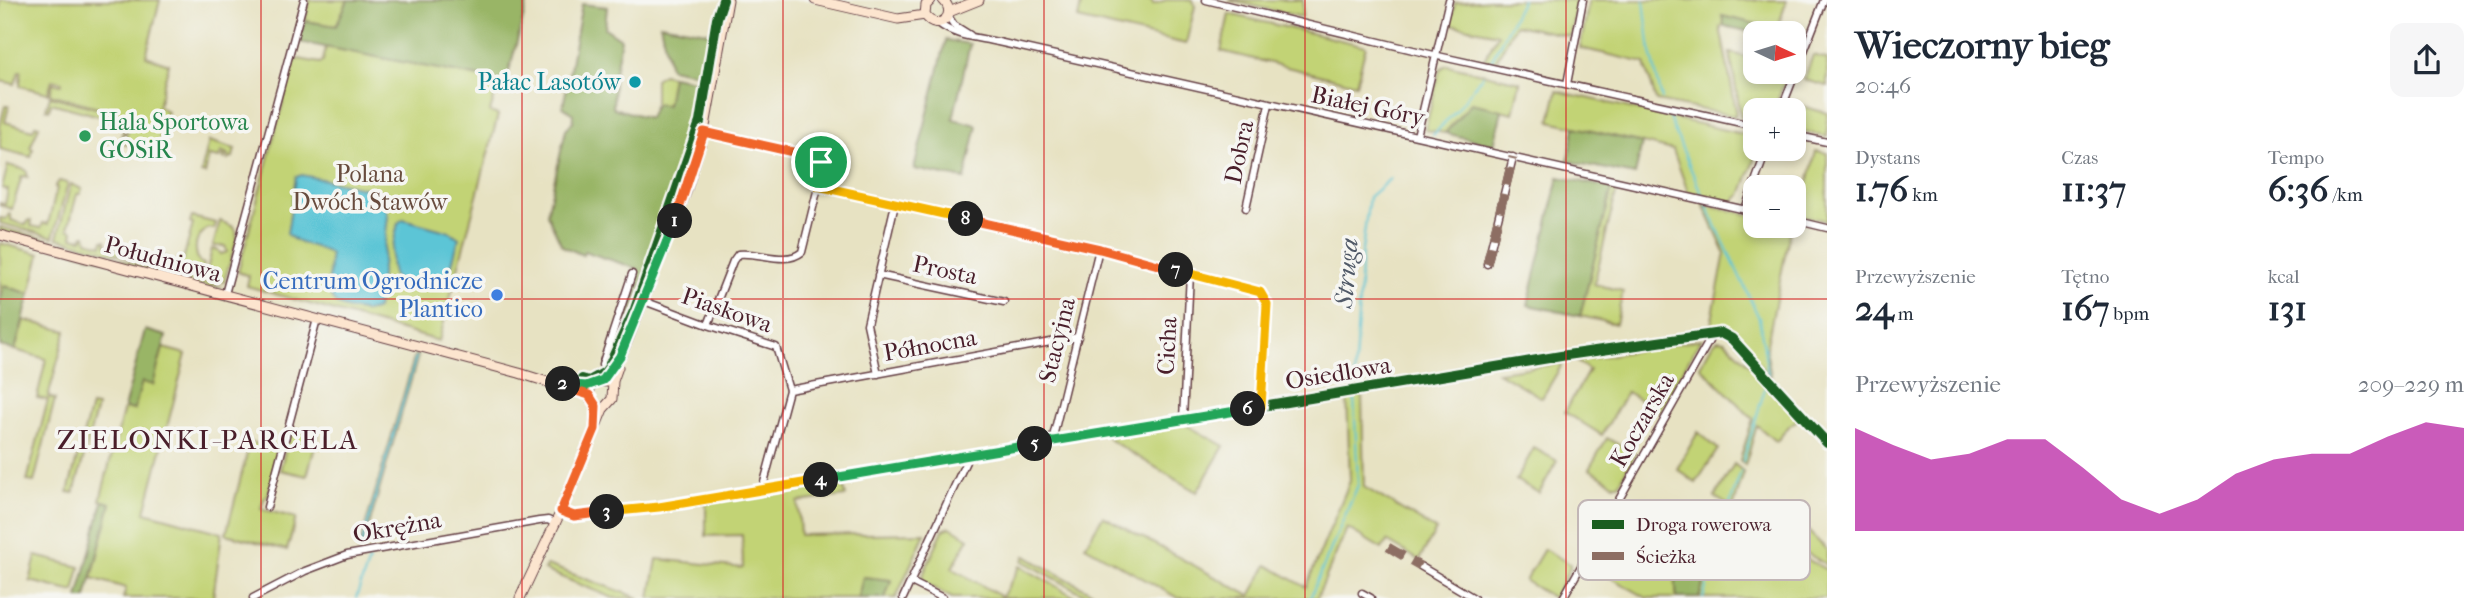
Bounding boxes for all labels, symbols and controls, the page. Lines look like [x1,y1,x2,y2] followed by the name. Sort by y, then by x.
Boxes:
[1743,21,1806,84] north arrow
[1743,21,1806,238] map controls
[1855,23,2110,68] text: Wieczorny bieg
[2390,23,2464,97] button: share
[477,68,622,96] place label: Pałac Lasotów
[1855,72,1911,99] text: 20:46
[627,74,643,90] marker: Pałac Lasotów
[1309,80,1429,132] street label: Białej Góry
[1743,98,1806,161] button: +
[99,108,250,164] place label: Hala Sportowa GOSiR
[1219,117,1260,186] street label: Dobra
[77,128,93,144] marker: Hala Sportowa GOSiR
[791,132,851,192] pin
[802,143,840,181] icon: arrive
[1855,147,1920,169] text: Dystans
[2061,147,2098,169] text: Czas
[2268,147,2324,169] text: Tempo
[292,160,449,216] park label: Polana Dwóch Stawów
[1855,169,1908,210] text: 1.76
[2061,169,2126,210] text: 11:37
[2268,169,2328,210] text: 6:36
[1743,175,1806,238] button: −
[1908,184,1938,206] text: km
[2328,184,2363,206] text: /km
[948,202,984,236] pin: 8
[658,204,692,238] pin: 1
[961,207,970,229] text: 8
[671,209,678,231] text: 1
[101,230,226,288] street label: Południowa
[1328,237,1365,310] water label: Struga
[910,250,981,291] street label: Prosta
[1158,252,1194,288] pin: 7
[1171,258,1180,280] text: 7
[1855,266,1976,288] text: Przewyższenie
[2061,266,2109,288] text: Tętno
[2268,266,2300,288] text: kcal
[262,267,483,323] place label: Centrum Ogrodnicze Plantico
[678,281,777,339] street label: Piaskowa
[489,287,505,303] marker: Centrum Ogrodnicze Plantico
[1855,288,1894,329] text: 24
[2061,288,2109,329] text: 167
[2268,288,2307,329] text: 131
[1033,294,1081,385] street label: Stacyjna
[1894,303,1914,325] text: m
[2109,303,2149,325] text: bpm
[1152,315,1183,376] street label: Cicha
[881,323,980,367] street label: Północna
[1283,351,1394,395] street label: Osiedlowa
[546,366,580,402] pin: 2
[1604,367,1681,472] street label: Koczarska
[1855,371,2001,398] text: Przewyższenie
[2358,371,2464,398] text: 209–229 m
[558,372,567,394] text: 2
[1230,392,1266,426] pin: 6
[1242,397,1253,419] text: 6
[57,423,359,456] district label: ZIELONKI-PARCELA
[1018,426,1052,462] pin: 5
[1030,432,1039,454] text: 5
[804,462,838,498] pin: 4
[815,468,826,490] text: 4
[590,494,624,530] pin: 3
[603,500,610,522] text: 3
[1578,500,1810,580] legend
[351,505,444,549] street label: Okrężna
[1636,514,1772,536] text: Droga rowerowa
[1636,545,1696,568] text: Ścieżka

